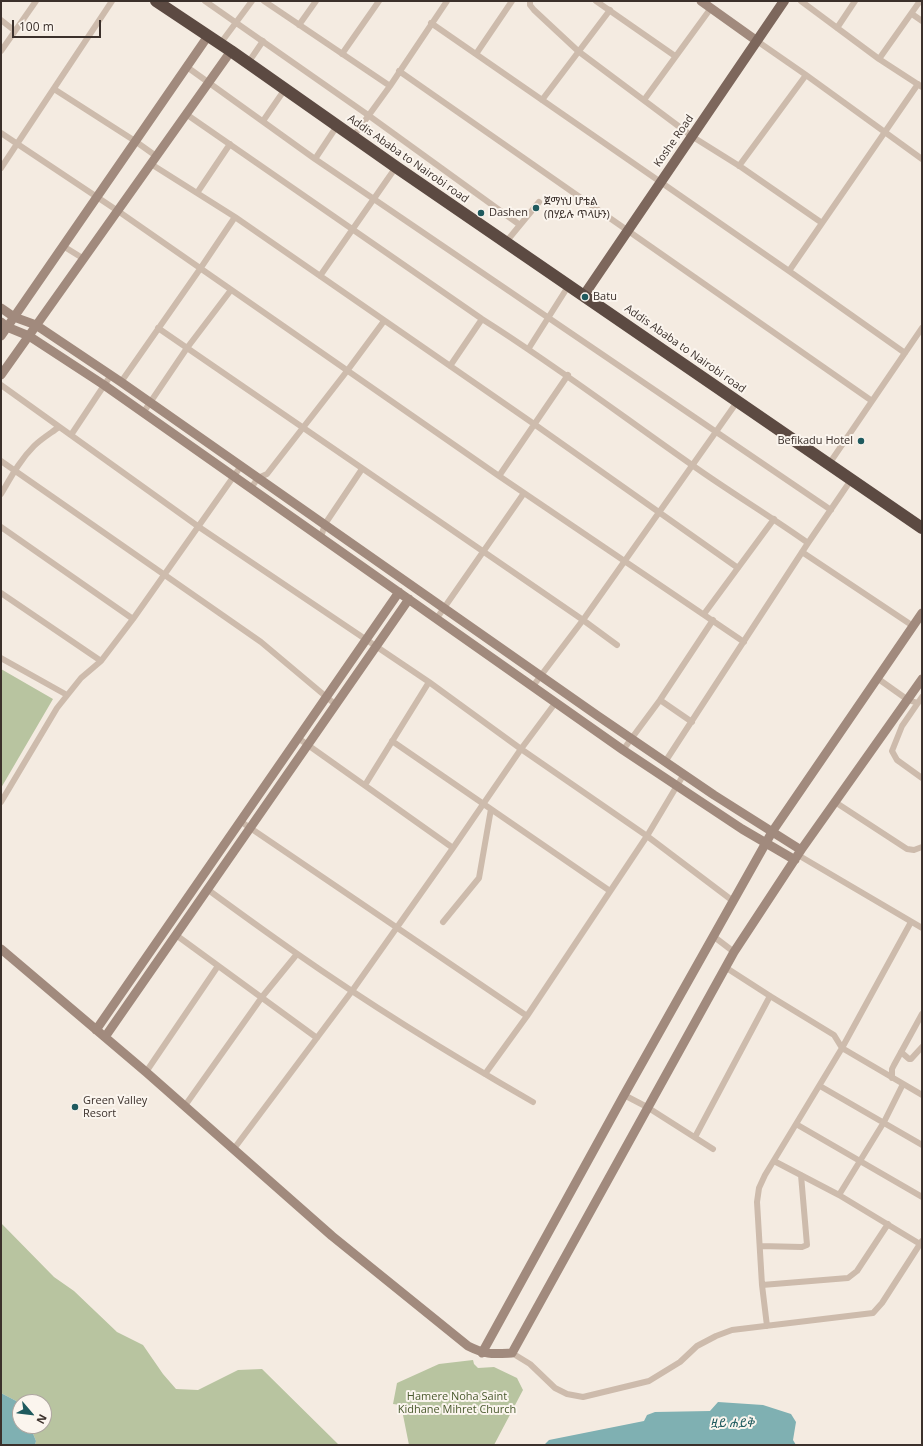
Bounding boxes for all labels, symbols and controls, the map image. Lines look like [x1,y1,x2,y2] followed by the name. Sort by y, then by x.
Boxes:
[14,12,103,38] scale bar
[19,18,54,35] text: 100 m
[345,112,471,206] street label: Addis Ababa to Nairobi road
[651,112,697,170] street label: Koshe Road
[544,195,610,221] place label: ጀማነህ ሆቴል (በሃይሉ ጥላሁን)
[531,203,541,213] marker: ጀማነህ ሆቴል (በሃይሉ ጥላሁን)
[489,206,528,220] place label: Dashen
[476,208,486,218] marker: Dashen
[593,290,617,304] place label: Batu
[580,292,590,302] marker: Batu
[622,302,748,396] street label: Addis Ababa to Nairobi road
[777,434,853,448] place label: Befikadu Hotel
[856,436,866,446] marker: Befikadu Hotel
[83,1094,147,1120] place label: Green Valley Resort
[70,1102,80,1112] marker: Green Valley Resort
[398,1390,516,1416] park label: Hamere Noha Saint Kidhane Mihret Church
[12,1394,52,1434] north arrow
[33,1412,51,1427] text: N
[710,1417,754,1431] water label: ዟይ ሐይቅ

